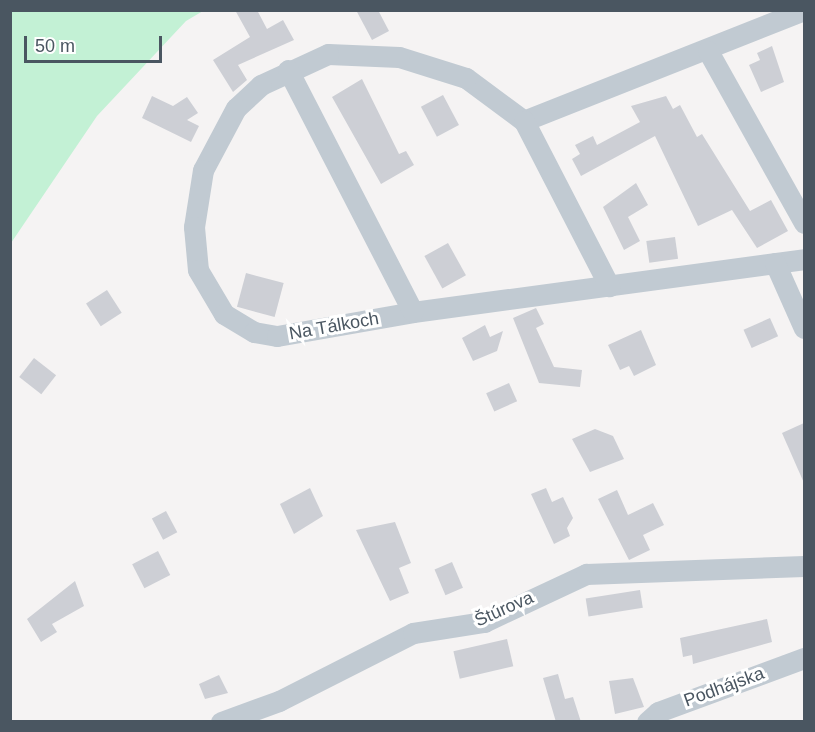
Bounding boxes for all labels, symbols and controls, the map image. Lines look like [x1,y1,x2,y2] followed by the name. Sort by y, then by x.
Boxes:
[27,24,165,62] scale bar
[35,36,75,56] text: 50 m
[287,307,381,345] street label: Na Tálkoch
[471,587,537,631] street label: Štúrova
[681,662,767,712] street label: Podhájska

